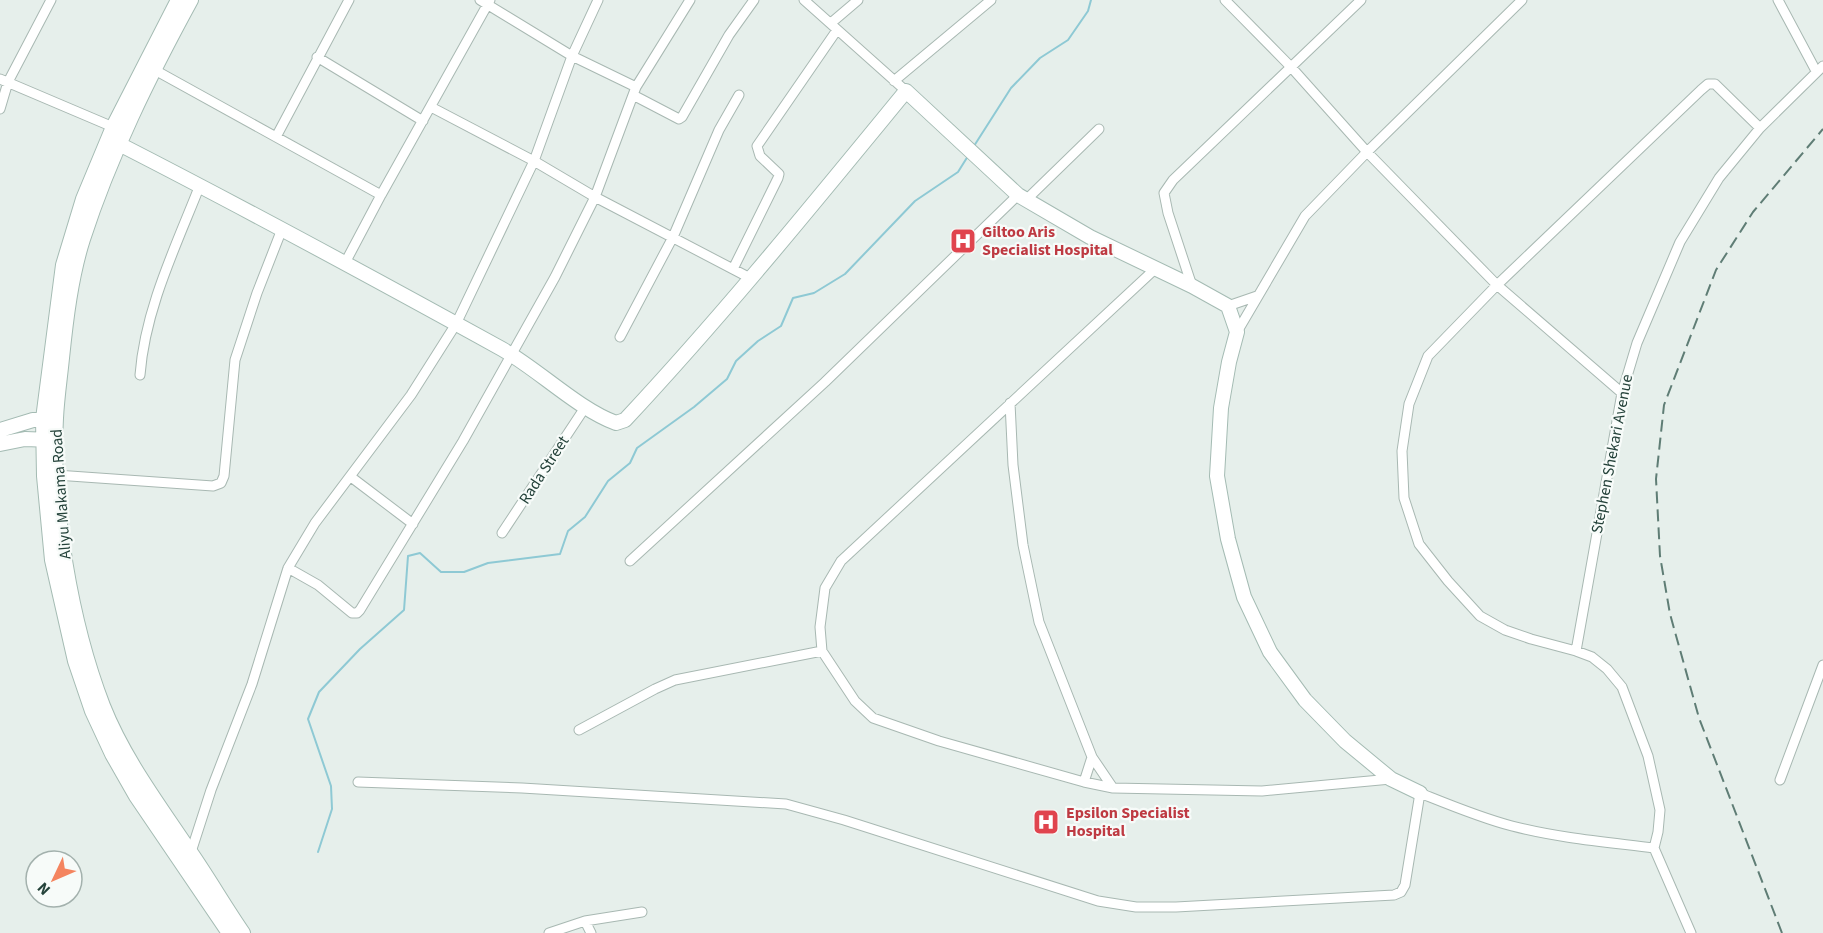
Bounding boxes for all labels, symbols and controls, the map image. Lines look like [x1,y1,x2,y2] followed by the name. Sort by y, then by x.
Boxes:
[982,221,1113,261] place label: Giltoo Aris Specialist Hospital
[948,226,978,256] hospital icon: Giltoo Aris Specialist Hospital
[1586,372,1638,536] street label: Stephen Shekari Avenue
[45,428,77,560] street label: Aliyu Makama Road
[514,431,575,508] street label: Rada Street
[1066,802,1190,842] place label: Epsilon Specialist Hospital
[1031,807,1061,837] hospital icon: Epsilon Specialist Hospital
[24,849,84,909] north arrow
[32,877,56,900] text: N

